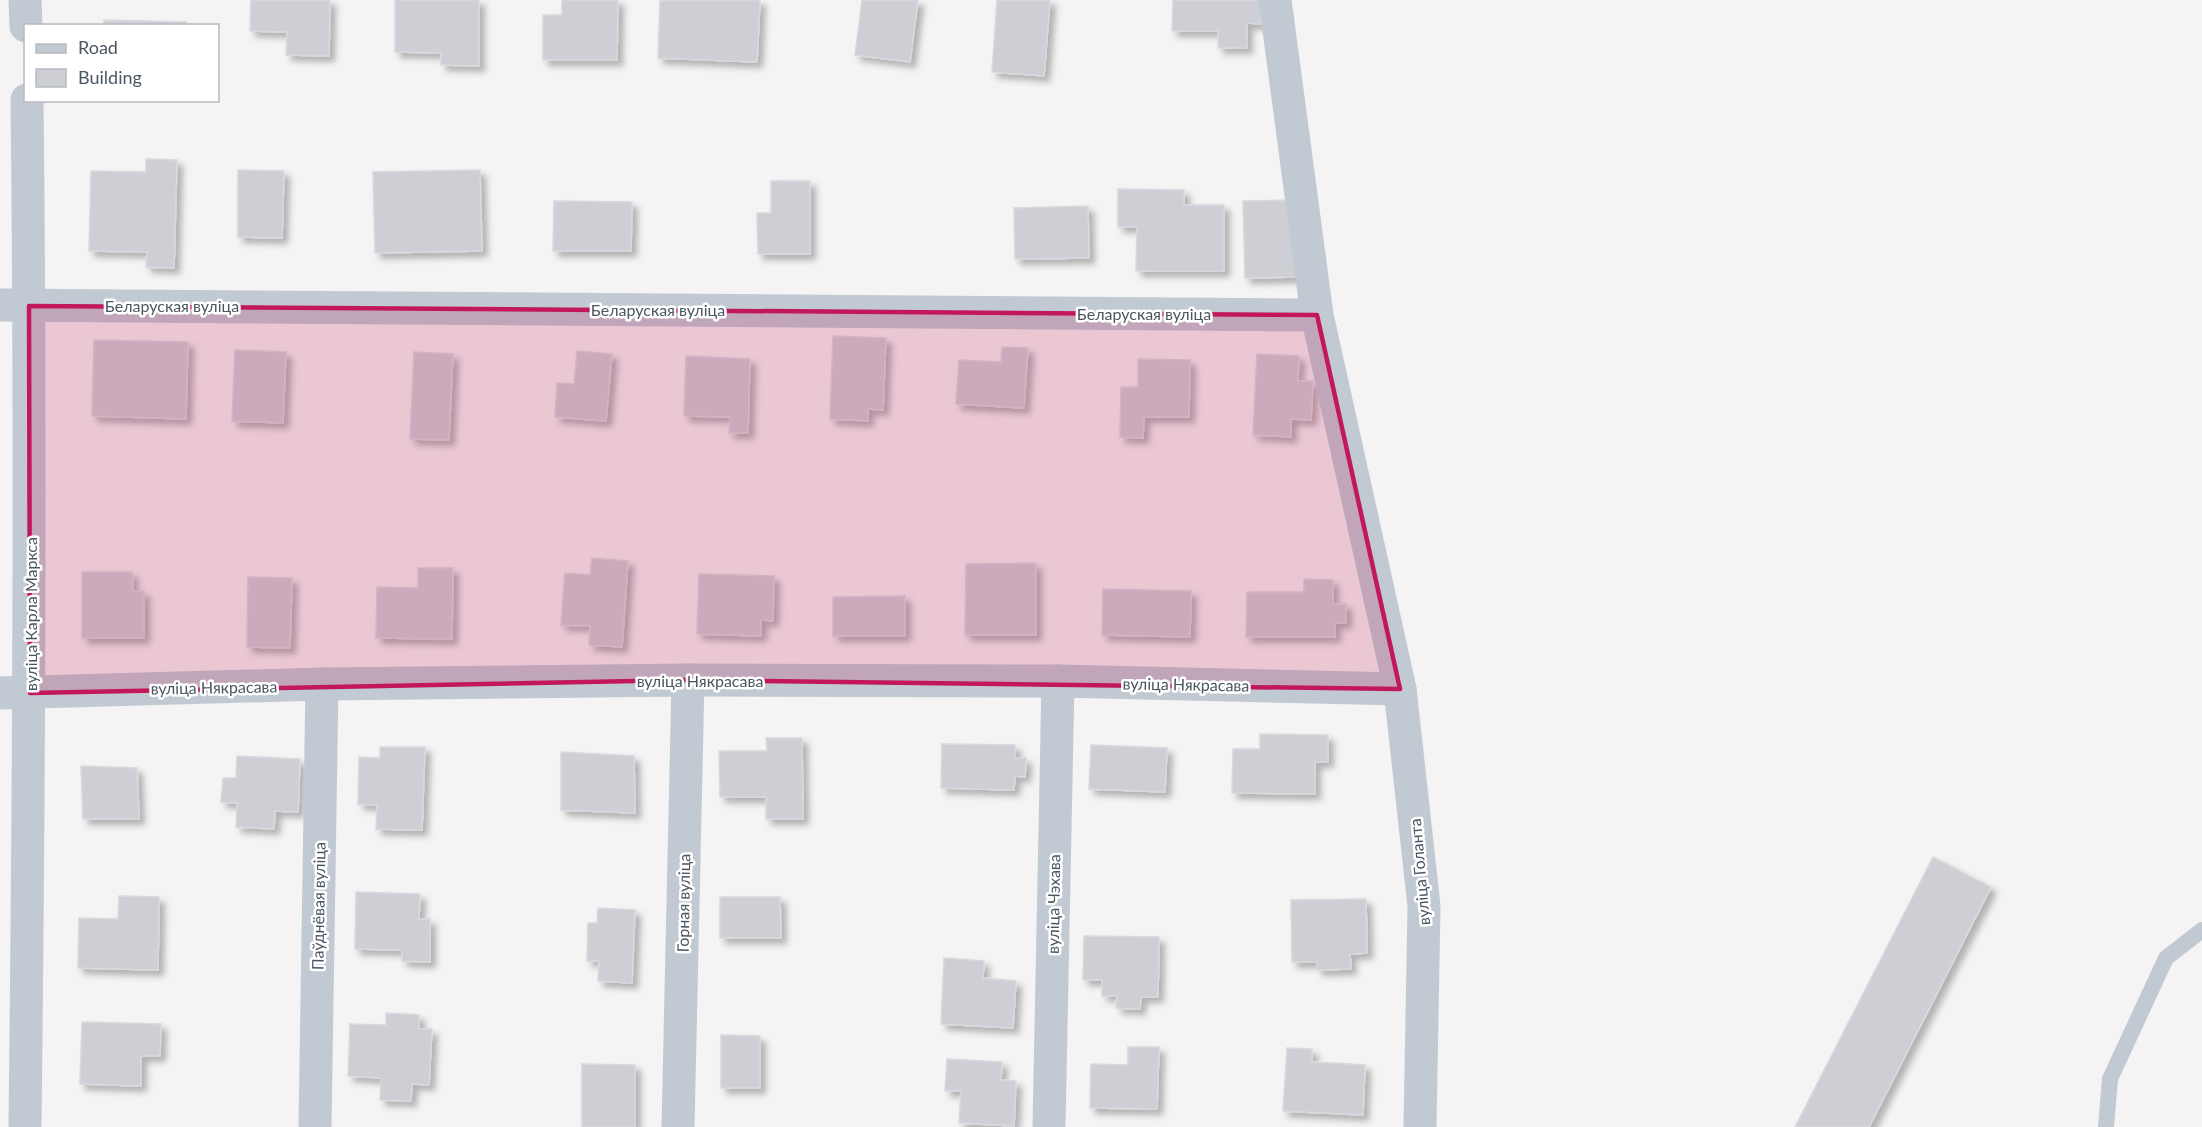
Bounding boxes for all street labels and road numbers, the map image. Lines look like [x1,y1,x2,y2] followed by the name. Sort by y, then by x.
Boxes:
[105,296,239,315] street label: Беларуская вуліца
[591,300,725,319] street label: Беларуская вуліца
[1077,304,1211,323] street label: Беларуская вуліца
[21,537,40,691] street label: вуліца Карла Маркса
[637,671,763,690] street label: вуліца Някрасава
[1122,673,1250,695] street label: вуліца Някрасава
[150,676,278,698] street label: вуліца Някрасава
[1405,818,1433,926] street label: вуліца Голанта
[307,842,329,970] street label: Паўднёвая вуліца
[673,853,693,953] street label: Горная вуліца
[1043,854,1063,954] street label: вуліца Чэхава

